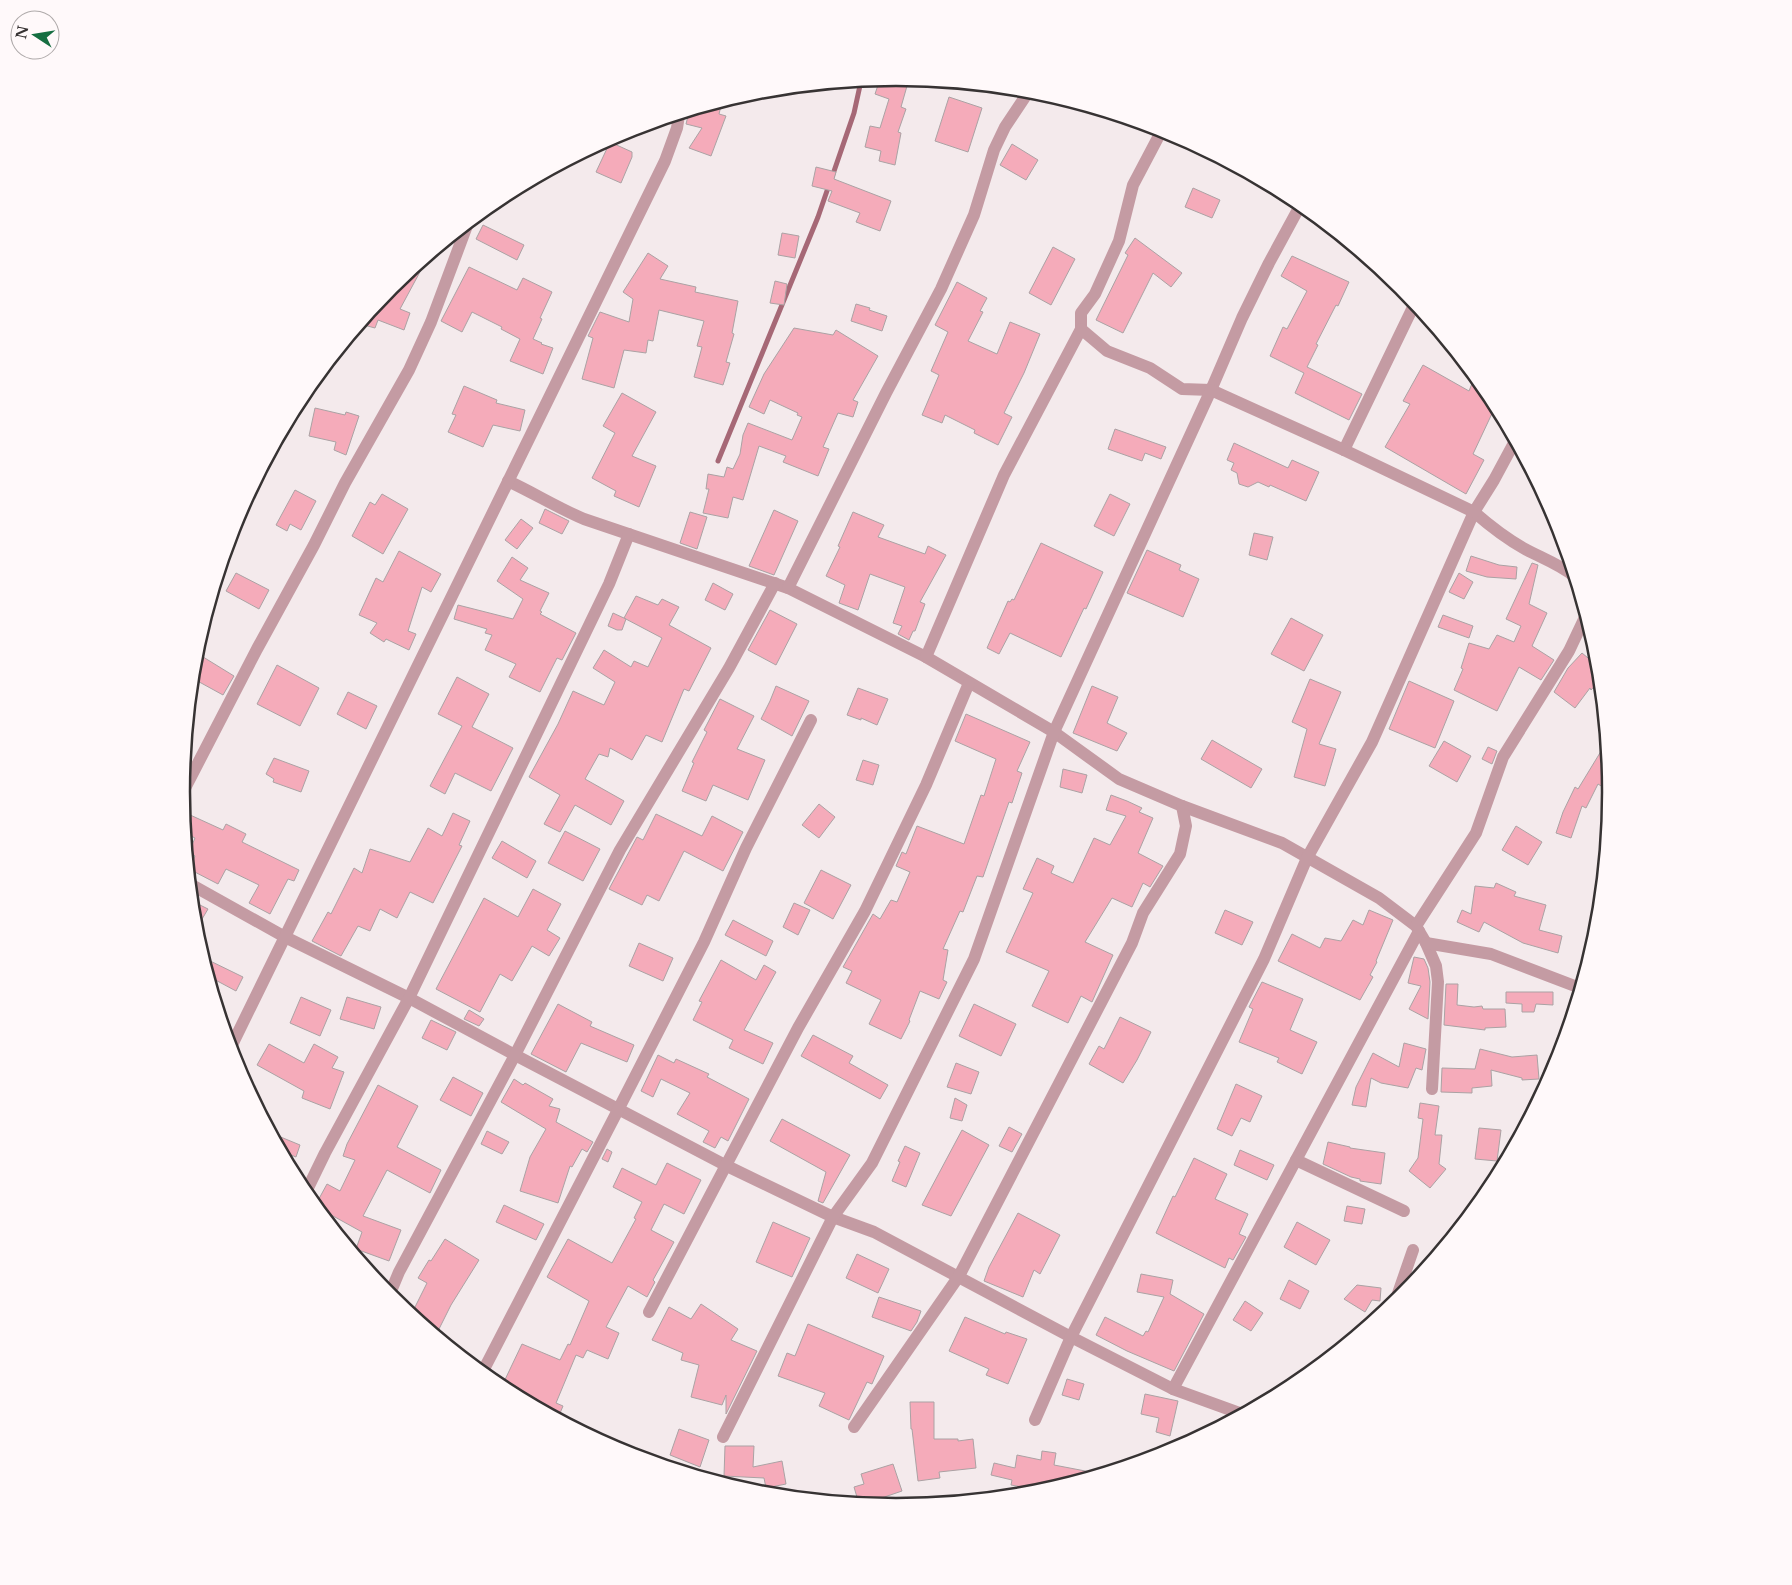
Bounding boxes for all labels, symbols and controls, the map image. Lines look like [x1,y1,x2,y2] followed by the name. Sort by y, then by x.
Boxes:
[10,10,60,60] north arrow
[12,24,32,41] text: N

